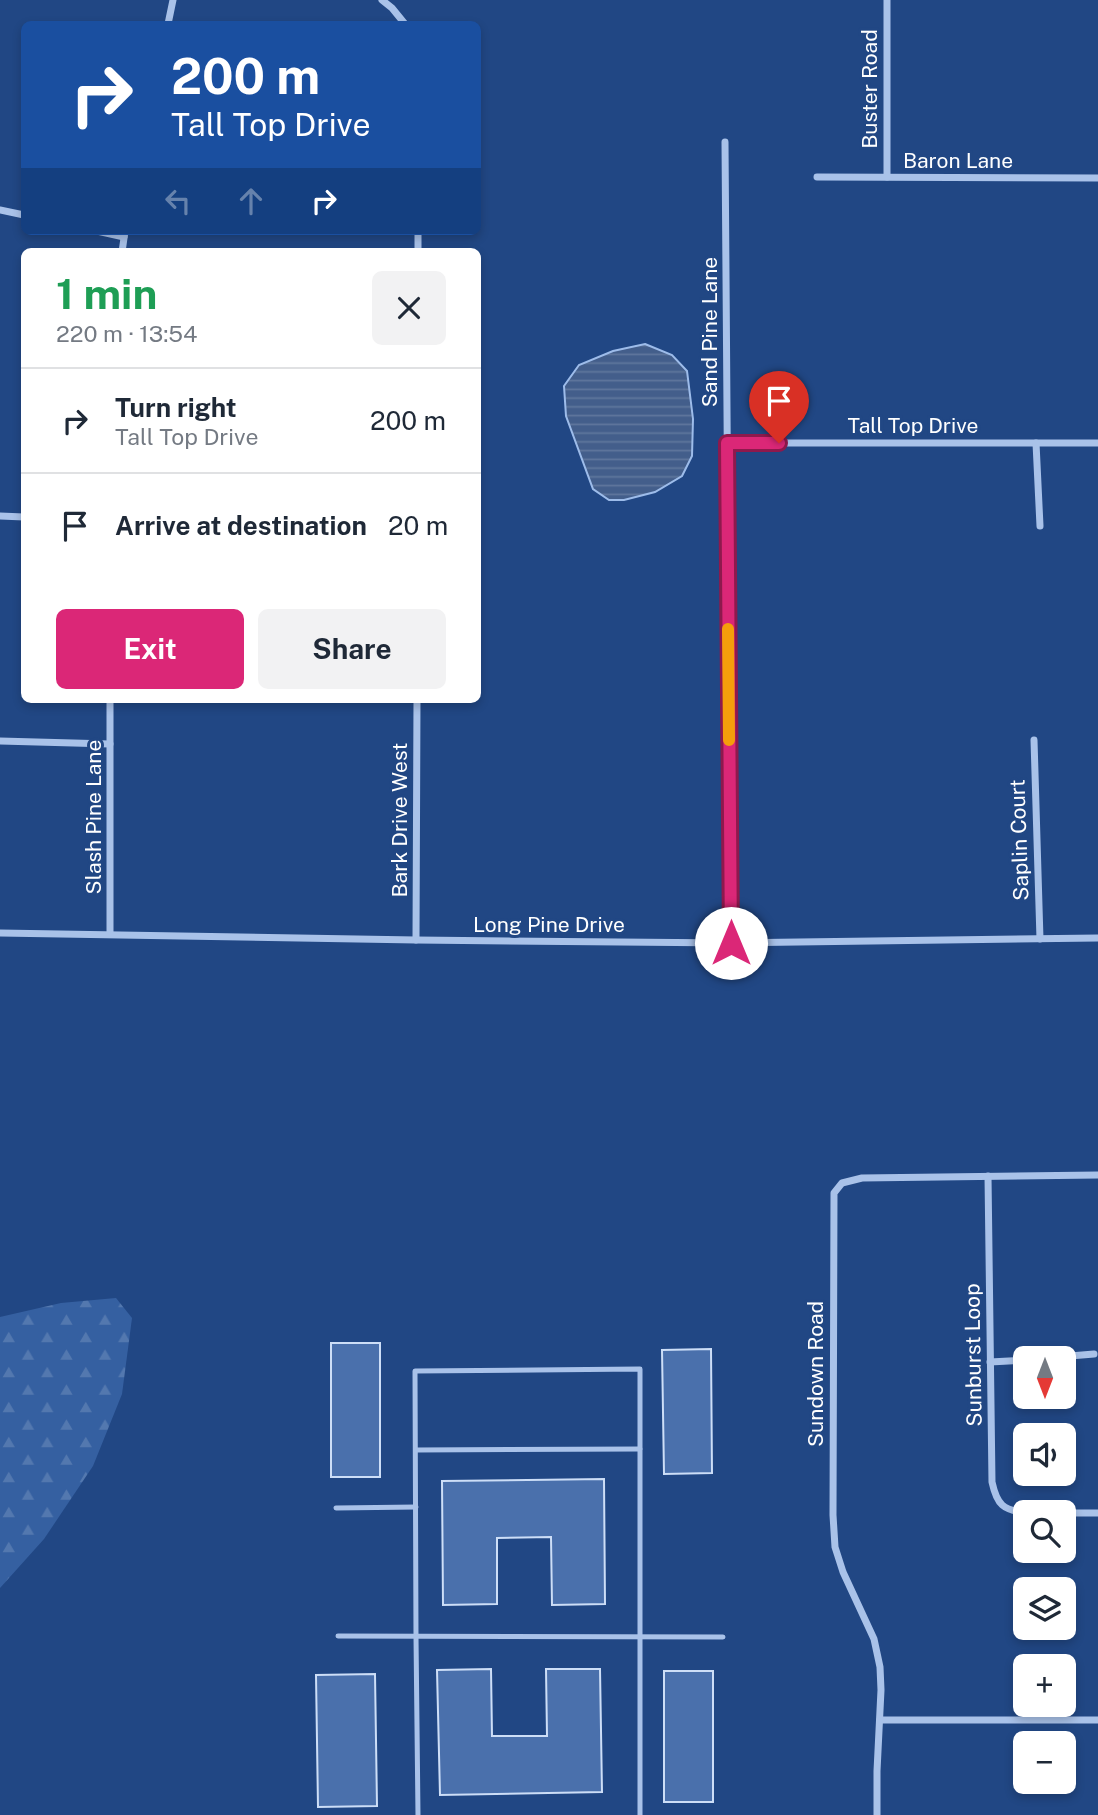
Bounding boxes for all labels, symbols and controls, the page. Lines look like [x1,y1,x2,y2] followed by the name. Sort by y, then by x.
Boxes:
[857,29,882,149] street label: Buster Road
[171,47,320,105] text: 200 m
[56,49,147,140] icon: right
[171,106,371,143] text: Tall Top Drive
[903,148,1013,173] street label: Baron Lane
[159,182,197,220] icon: left
[232,182,270,220] icon: ahead
[305,182,343,220] icon: right
[697,257,722,407] street label: Sand Pine Lane
[56,269,157,318] text: 1 min
[372,271,446,345] button: close
[56,320,198,347] text: 220 m · 13:54
[749,371,809,443] pin
[760,382,798,420] icon: arrive
[115,392,237,423] text: Turn right
[56,402,94,440] icon: right
[370,405,446,436] text: 200 m
[848,413,978,438] street label: Tall Top Drive
[115,423,258,450] text: Tall Top Drive
[56,507,94,545] icon: arrive
[115,510,367,541] text: Arrive at destination
[388,510,448,541] text: 20 m
[56,609,244,689] button: Exit
[258,609,446,689] button: Share
[81,740,106,894] street label: Slash Pine Lane
[387,743,412,897] street label: Bark Drive West
[1004,779,1034,901] street label: Saplin Court
[694,906,768,980] position arrow
[473,912,625,937] street label: Long Pine Drive
[959,1283,987,1427] street label: Sunburst Loop
[803,1301,828,1447] street label: Sundown Road
[1013,1346,1076,1409] north arrow
[1013,1346,1076,1794] map controls
[1013,1423,1076,1486] button: sound
[1013,1500,1076,1563] button: search
[1013,1577,1076,1640] button: layers
[1013,1654,1076,1717] button: +
[1013,1731,1076,1794] button: −

